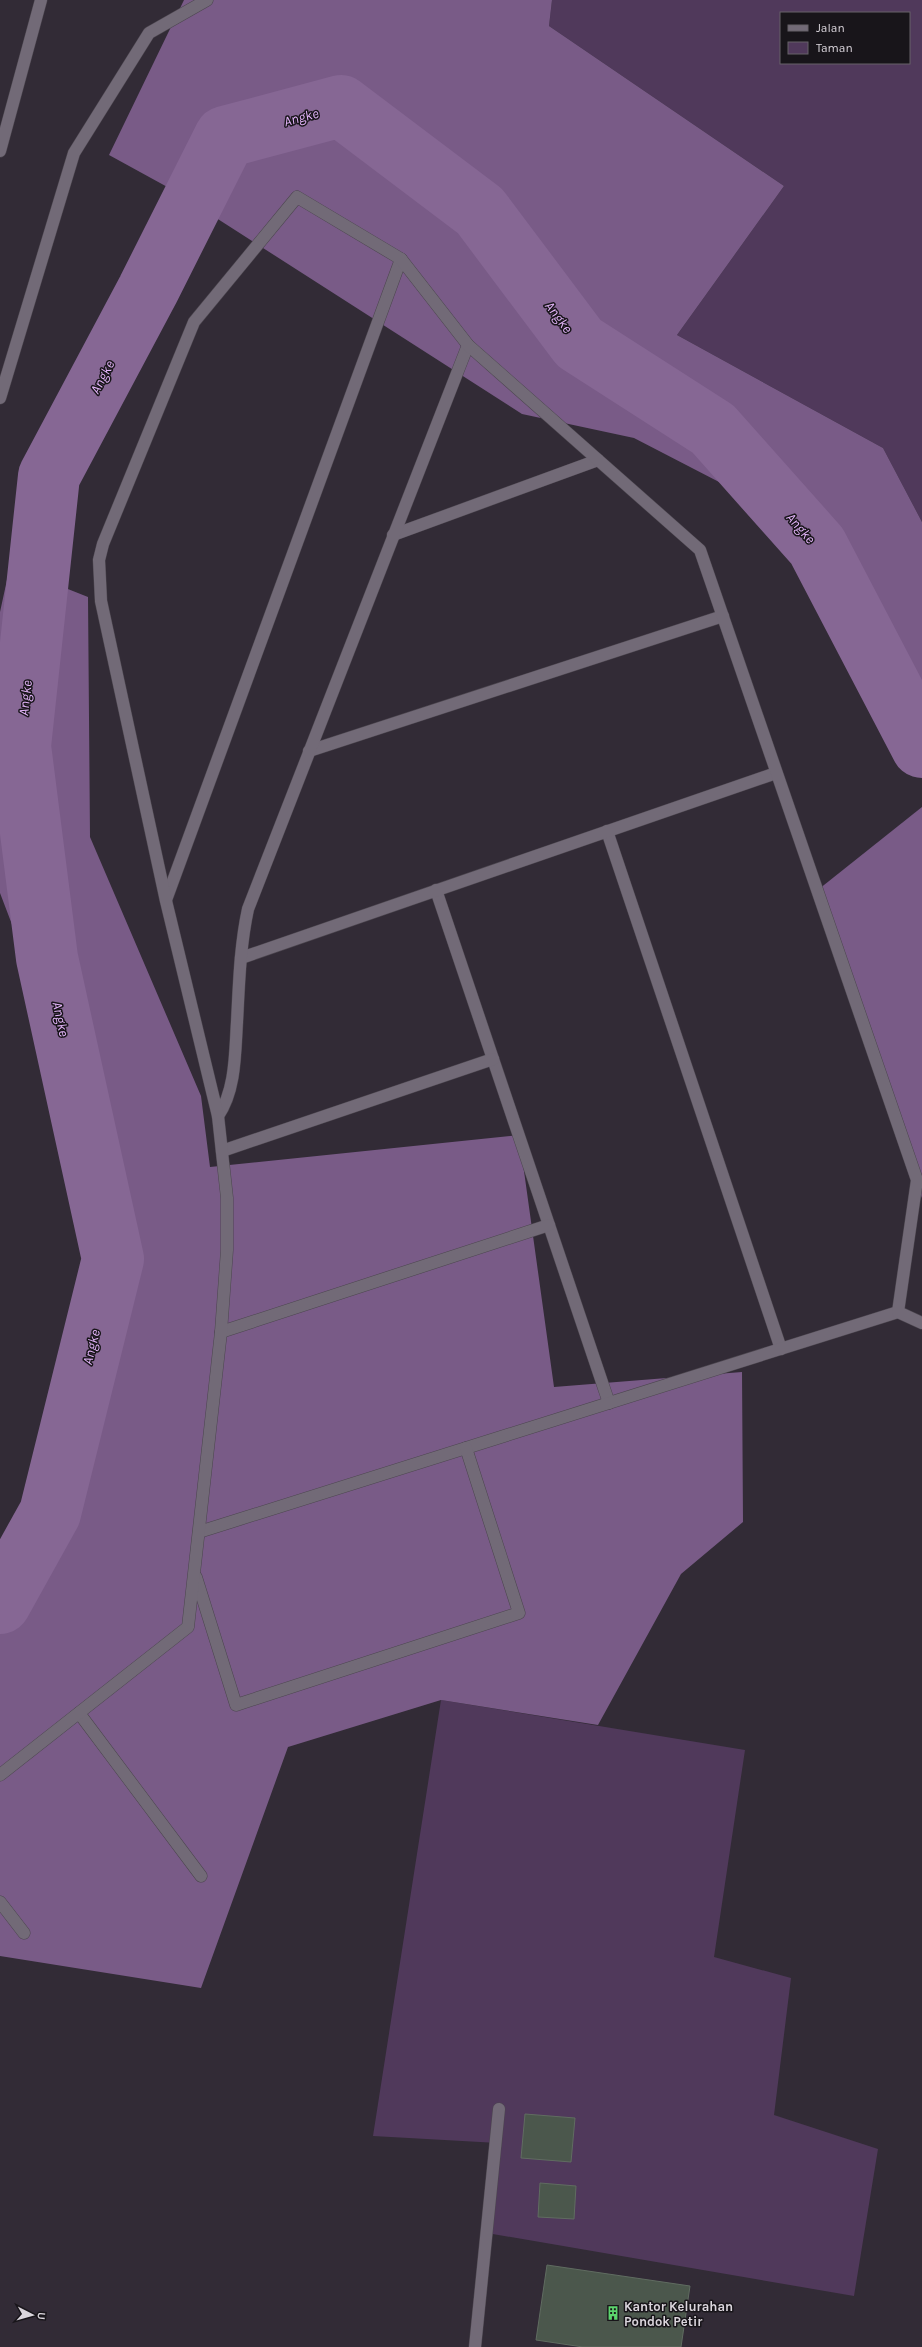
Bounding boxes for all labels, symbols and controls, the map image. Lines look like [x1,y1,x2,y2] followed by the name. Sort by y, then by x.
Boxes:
[780,12,910,64] legend
[816,21,845,35] text: Jalan
[816,41,853,55] text: Taman
[282,105,321,130] water label: Angke
[541,298,576,337] water label: Angke
[87,357,119,397] water label: Angke
[783,509,819,548] water label: Angke
[15,679,36,717] water label: Angke
[49,1000,73,1039] water label: Angke
[79,1327,104,1366] water label: Angke
[12,2295,52,2335] north arrow
[624,2299,733,2329] place label: Kantor Kelurahan Pondok Petir
[605,2305,621,2321] building icon: Kantor Kelurahan Pondok Petir
[35,2312,48,2320] text: U

